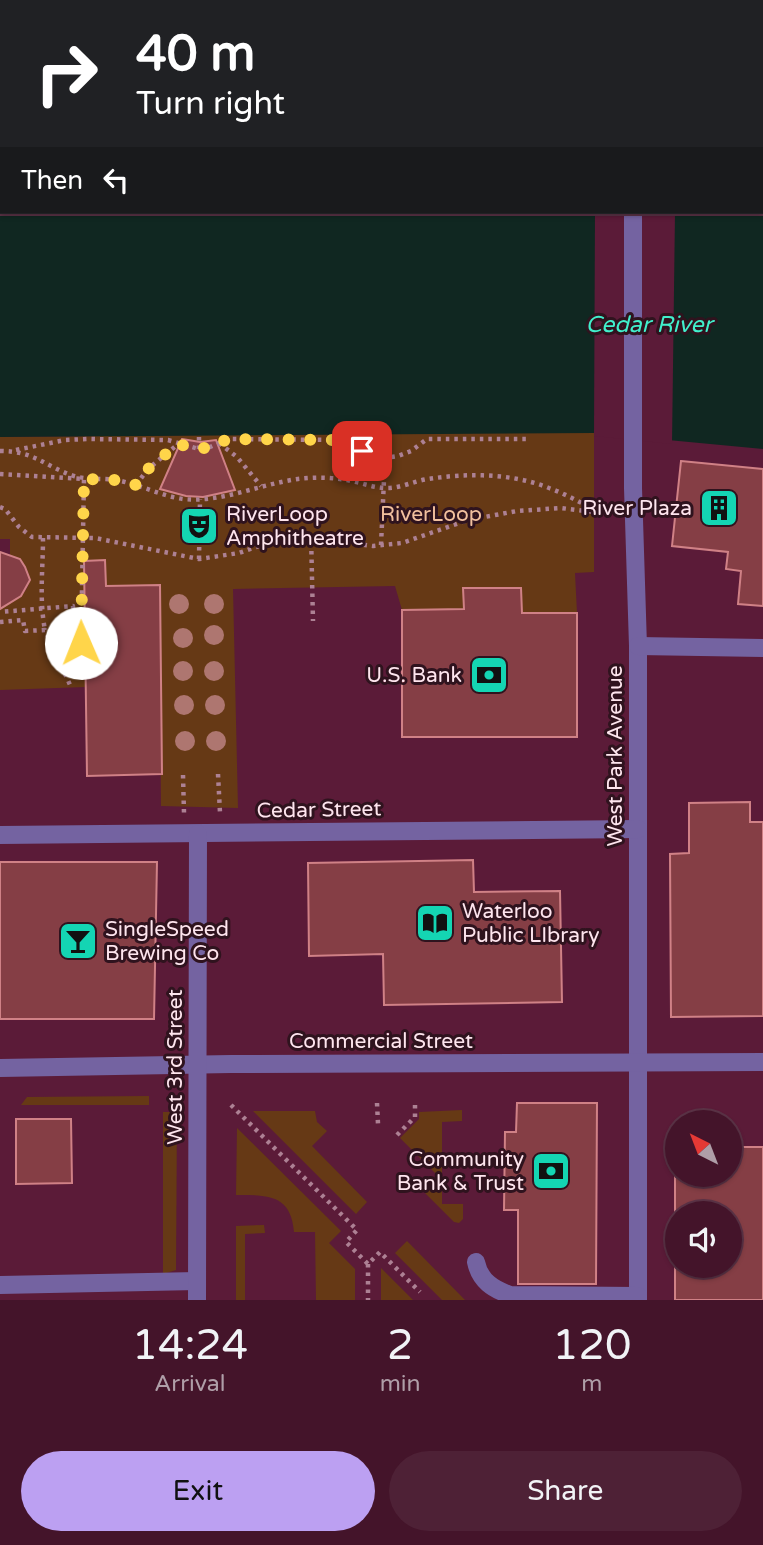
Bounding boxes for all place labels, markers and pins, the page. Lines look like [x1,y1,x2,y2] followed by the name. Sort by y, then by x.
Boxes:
[332,421,392,481] pin
[698,487,740,529] building icon: River Plaza
[582,496,692,521] place label: River Plaza
[226,502,364,551] place label: RiverLoop Amphitheatre
[178,505,220,547] theatre icon: RiverLoop Amphitheatre
[468,654,510,696] bank icon: U.S. Bank
[366,663,462,688] place label: U.S. Bank
[462,899,599,948] place label: Waterloo Public LIbrary
[414,902,456,944] library icon: Waterloo Public LIbrary
[105,917,229,966] place label: SingleSpeed Brewing Co
[57,920,99,962] bar icon: SingleSpeed Brewing Co
[397,1147,524,1196] place label: Community Bank & Trust
[530,1150,572,1192] bank icon: Community Bank & Trust

